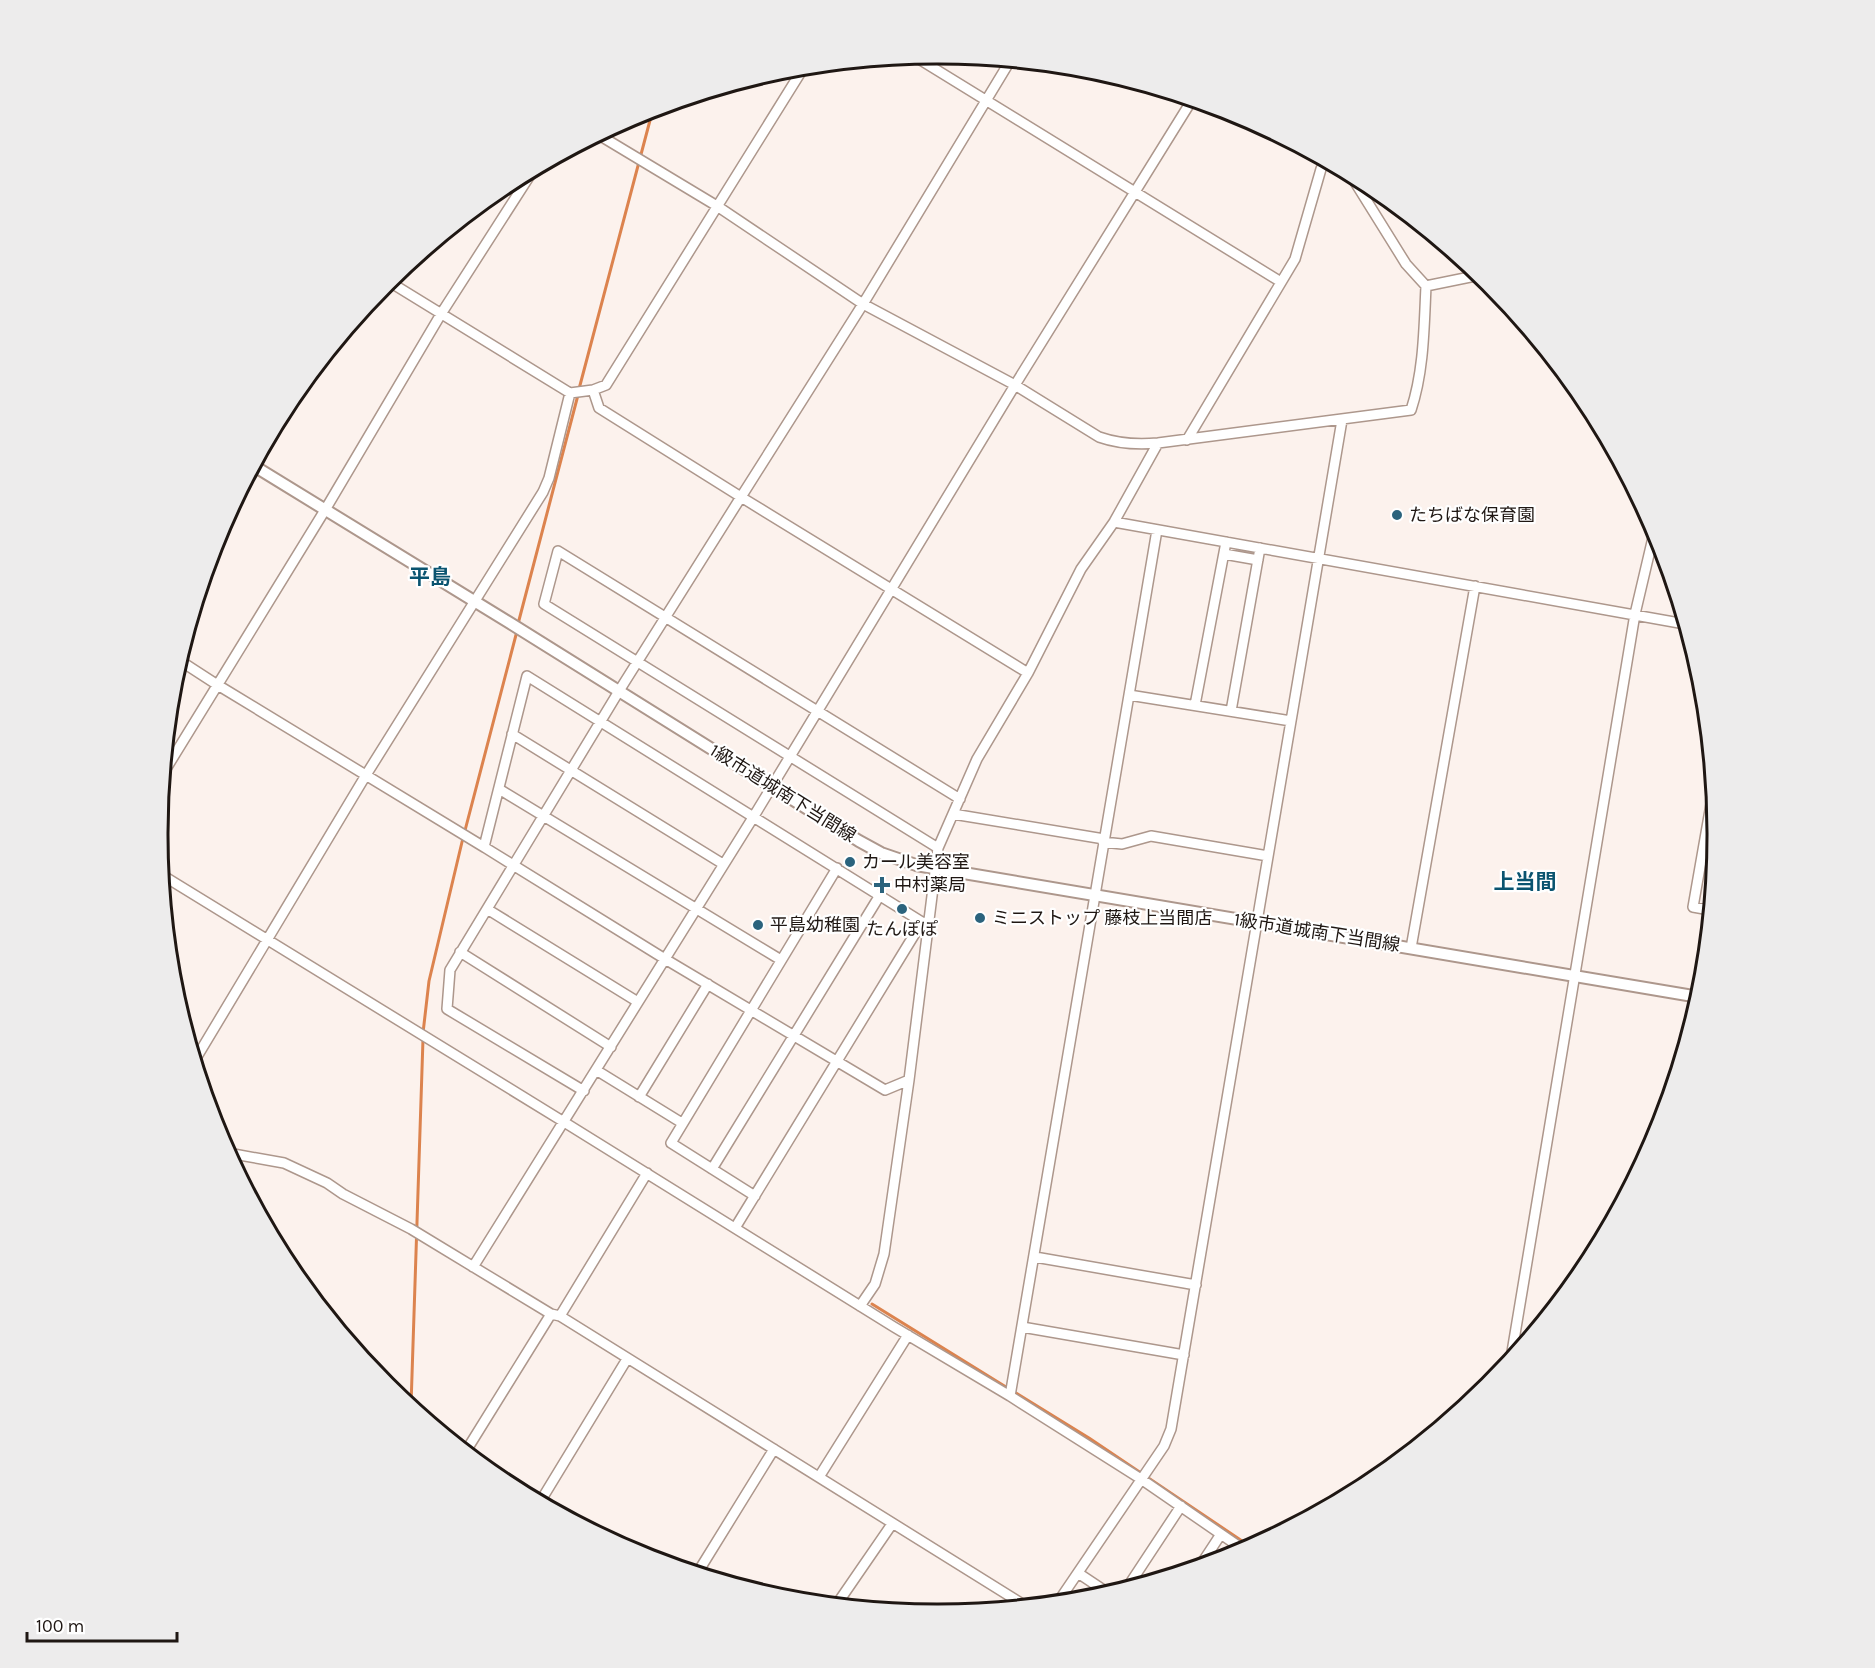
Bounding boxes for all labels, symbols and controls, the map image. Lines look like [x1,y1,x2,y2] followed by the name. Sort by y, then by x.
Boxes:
[1409,504,1535,526] place label: たちばな保育園
[1390,508,1404,522] marker: たちばな保育園
[409,565,451,589] district label: 平島
[706,739,860,847] street label: 1級市道城南下当間線
[862,851,970,873] place label: カール美容室
[843,855,857,869] marker: カール美容室
[1494,870,1557,894] district label: 上当間
[894,874,966,896] place label: 中村薬局
[875,878,889,892] marker: 中村薬局
[895,902,909,916] marker: たんぽぽ
[992,907,1212,929] place label: ミニストップ 藤枝上当間店
[1232,908,1402,956] street label: 1級市道城南下当間線
[973,911,987,925] marker: ミニストップ 藤枝上当間店
[770,914,860,936] place label: 平島幼稚園
[751,918,765,932] marker: 平島幼稚園
[866,918,938,940] place label: たんぽぽ
[27,1605,177,1643] scale bar
[36,1615,84,1637] text: 100 m

